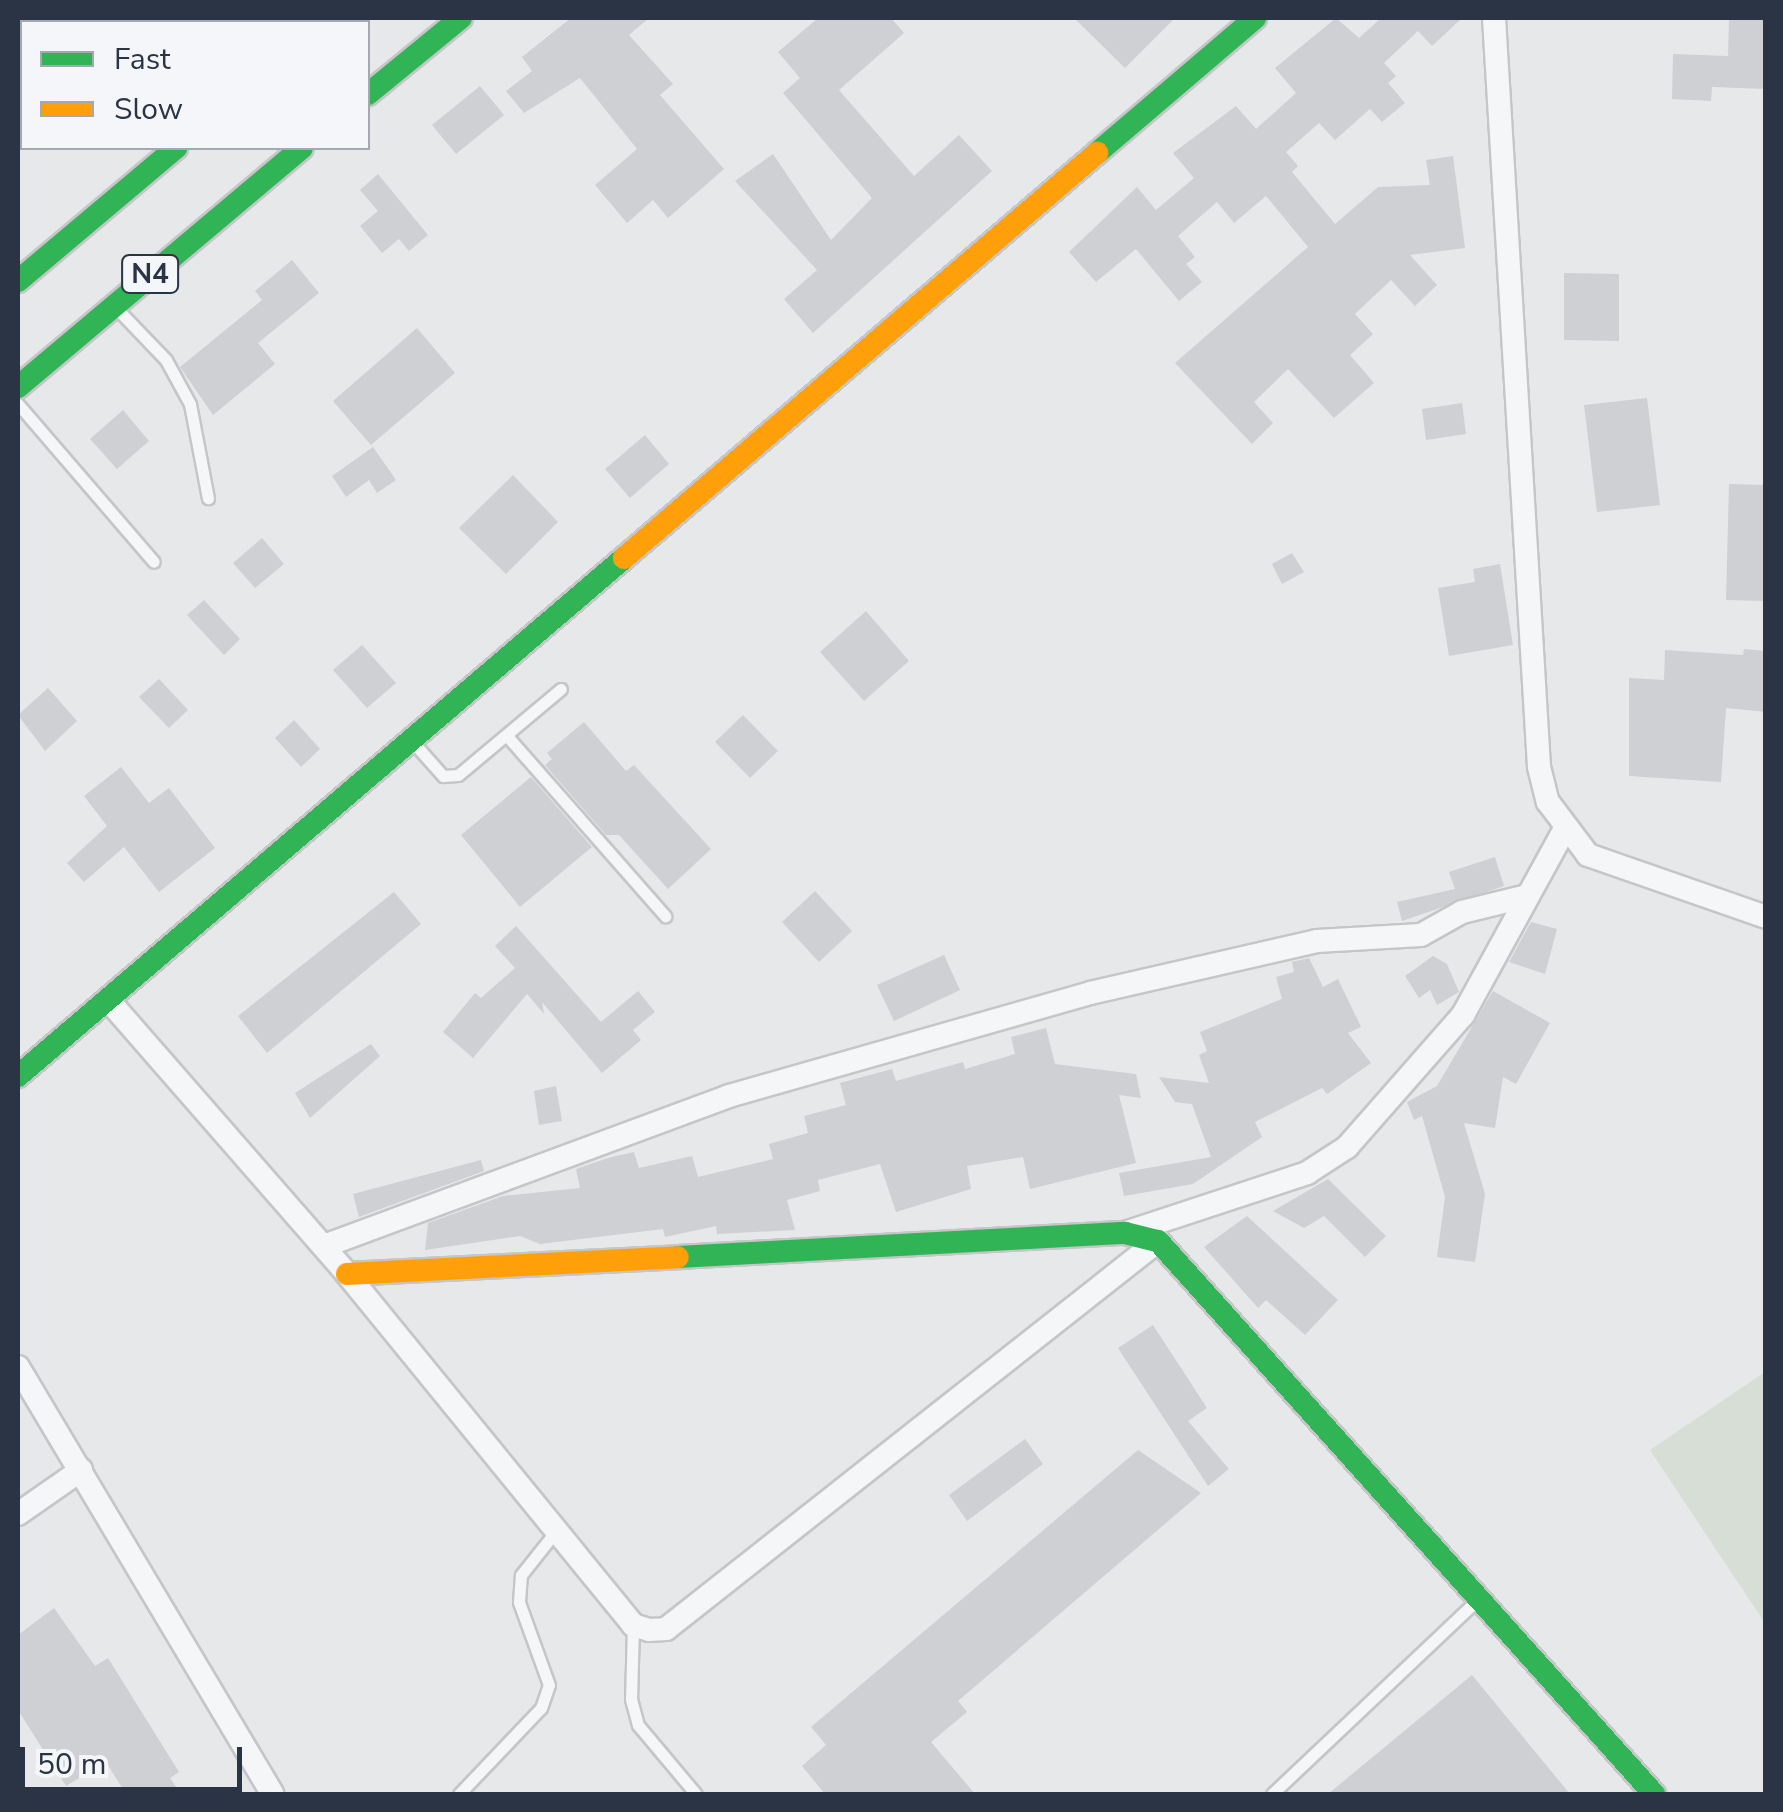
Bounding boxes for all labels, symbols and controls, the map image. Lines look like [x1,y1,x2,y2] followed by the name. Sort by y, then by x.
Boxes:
[20,20,370,150] legend
[114,39,171,80] text: Fast
[114,89,183,130] text: Slow
[120,251,180,297] road number: N4
[25,1727,248,1789] scale bar
[37,1744,106,1785] text: 50 m

